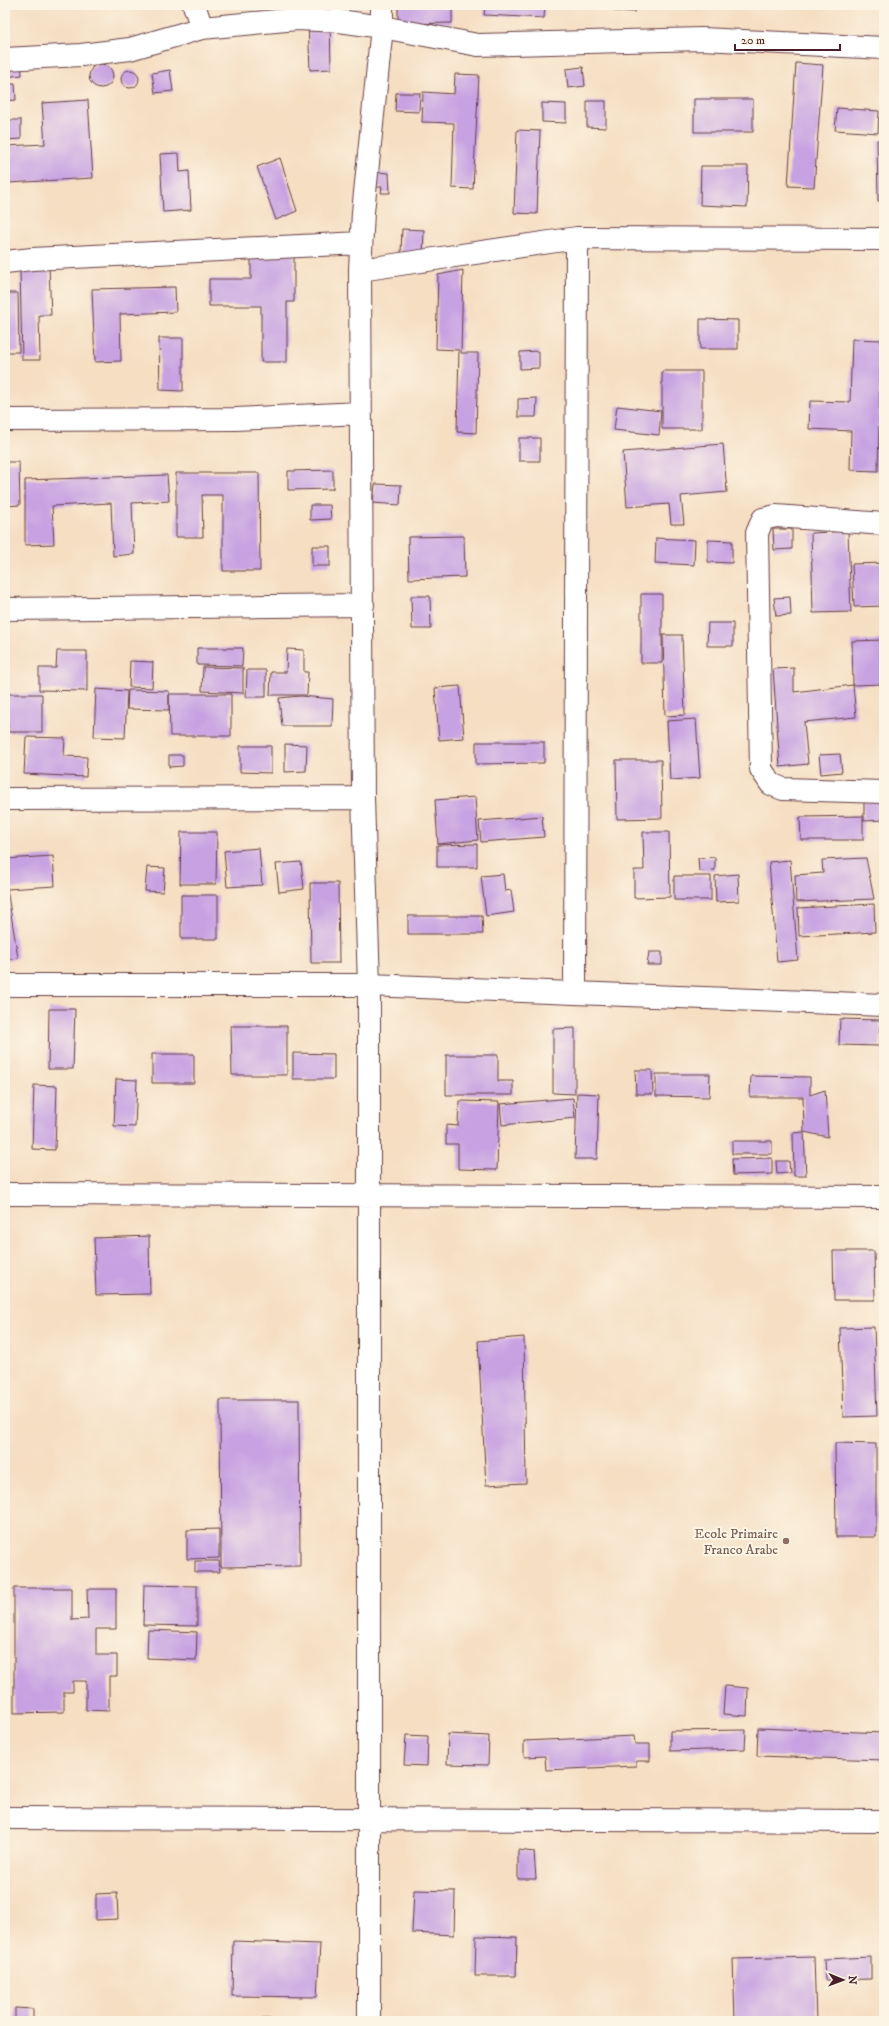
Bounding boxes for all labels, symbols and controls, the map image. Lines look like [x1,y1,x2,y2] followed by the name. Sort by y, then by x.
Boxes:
[735,26,840,52] scale bar
[741,33,765,48] text: 20 m
[694,1525,778,1559] place label: Ecole Primaire Franco Arabe
[781,1536,791,1546] marker: Ecole Primaire Franco Arabe
[823,1960,863,2000] north arrow
[845,1976,859,1985] text: N

